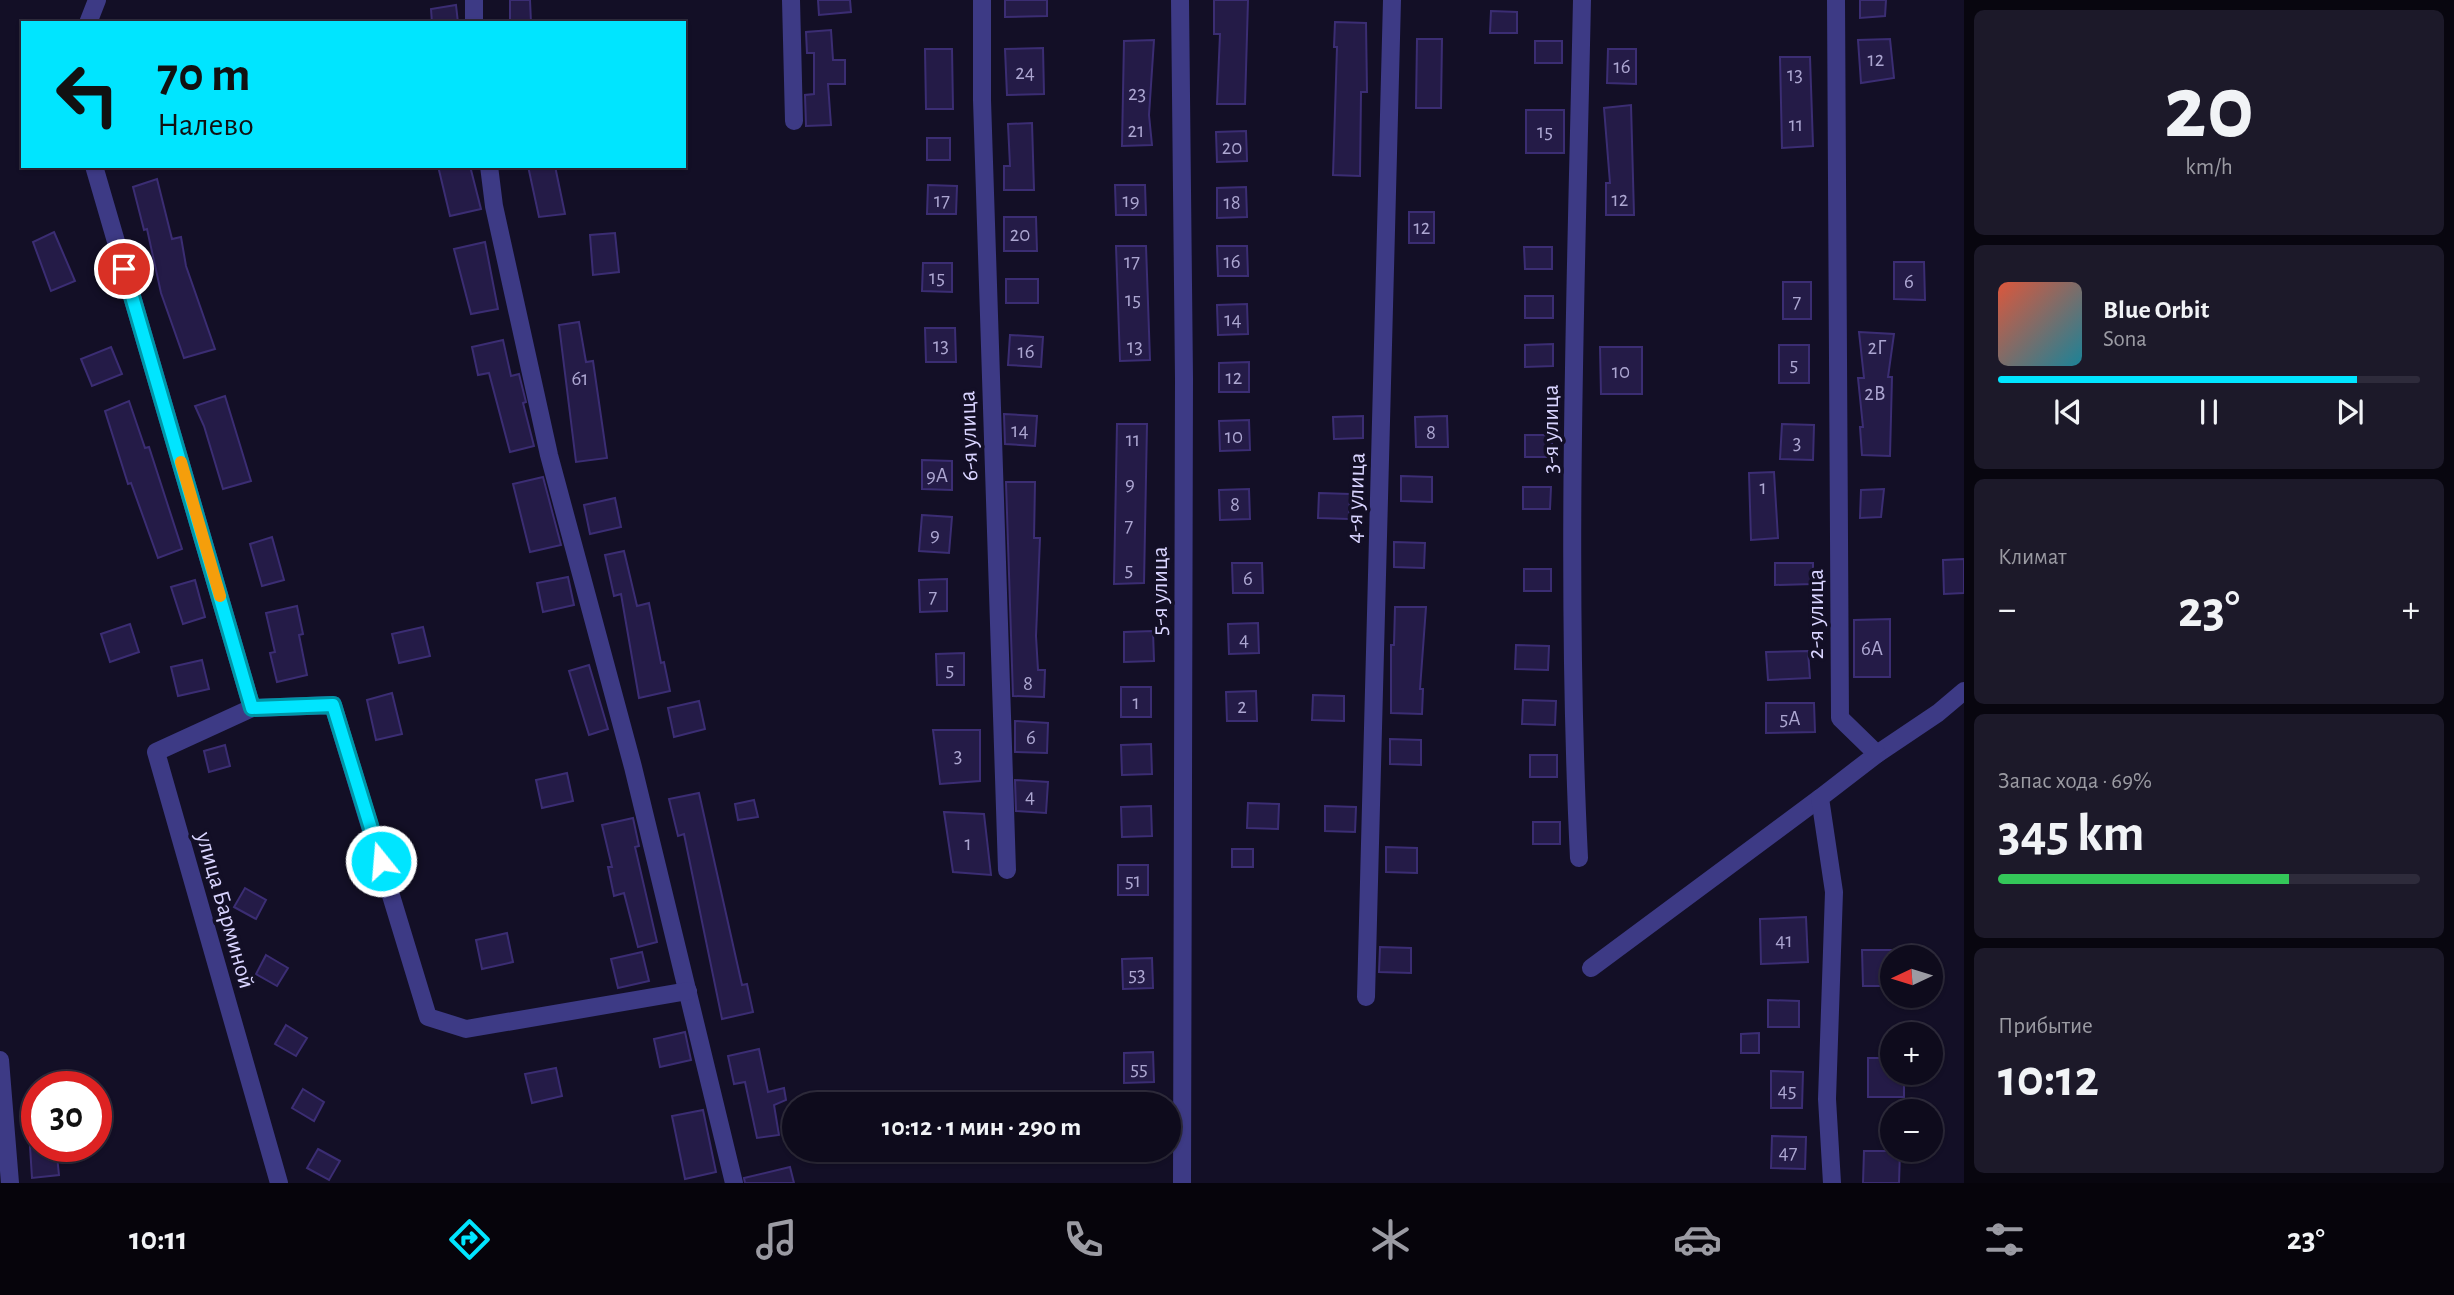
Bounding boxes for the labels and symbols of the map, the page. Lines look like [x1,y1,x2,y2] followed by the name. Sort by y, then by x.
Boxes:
[1868,49,1884,70] house number: 12
[1613,56,1631,77] house number: 16
[1015,62,1035,83] house number: 24
[1787,64,1803,85] house number: 13
[1128,83,1146,104] house number: 23
[1789,114,1803,135] house number: 11
[1128,120,1144,141] house number: 21
[1537,121,1553,142] house number: 15
[1222,137,1242,158] house number: 20
[1612,189,1628,210] house number: 12
[934,190,950,211] house number: 17
[1122,190,1140,211] house number: 19
[1223,192,1241,213] house number: 18
[1414,217,1430,238] house number: 12
[1010,224,1030,245] house number: 20
[94,239,154,299] pin
[1124,251,1140,272] house number: 17
[1223,251,1241,272] house number: 16
[929,267,945,288] house number: 15
[1904,271,1914,292] house number: 6
[1125,289,1141,310] house number: 15
[1793,291,1802,312] house number: 7
[1224,309,1242,330] house number: 14
[933,335,949,356] house number: 13
[1127,336,1143,357] house number: 13
[1868,337,1887,358] house number: 2Г
[1017,341,1035,362] house number: 16
[1790,354,1798,375] house number: 5
[1612,361,1630,382] house number: 10
[1226,367,1242,388] house number: 12
[571,368,589,389] house number: 61
[1864,383,1886,404] house number: 2В
[1539,384,1563,474] street label: 3-я улица
[955,390,983,482] street label: 6-я улица
[1011,420,1029,441] house number: 14
[1426,422,1436,443] house number: 8
[1225,426,1243,447] house number: 10
[1126,429,1140,450] house number: 11
[1793,432,1801,453] house number: 3
[1342,452,1370,544] street label: 4-я улица
[926,465,948,486] house number: 9А
[1125,473,1135,494] house number: 9
[1759,477,1767,498] house number: 1
[1230,494,1240,515] house number: 8
[1125,515,1134,536] house number: 7
[930,524,940,545] house number: 9
[1148,546,1172,636] street label: 5-я улица
[1125,559,1133,580] house number: 5
[1243,568,1253,589] house number: 6
[1804,569,1828,659] street label: 2-я улица
[929,586,938,607] house number: 7
[1239,629,1249,650] house number: 4
[1861,638,1883,659] house number: 6А
[946,659,954,680] house number: 5
[1023,673,1033,694] house number: 8
[1132,692,1140,713] house number: 1
[1237,696,1247,717] house number: 2
[1779,708,1801,729] house number: 5А
[1026,727,1036,748] house number: 6
[954,745,962,766] house number: 3
[1025,786,1035,807] house number: 4
[344,824,418,898] position arrow
[191,828,259,991] street label: улица Барминой
[964,833,972,854] house number: 1
[1125,870,1141,891] house number: 51
[1775,930,1793,951] house number: 41
[1880,945,1942,1008] north arrow
[1128,964,1146,985] house number: 53
[1130,1058,1148,1079] house number: 55
[21,1071,112,1162] speed limit sign: 30
[1778,1080,1796,1101] house number: 45
[1779,1142,1798,1163] house number: 47

